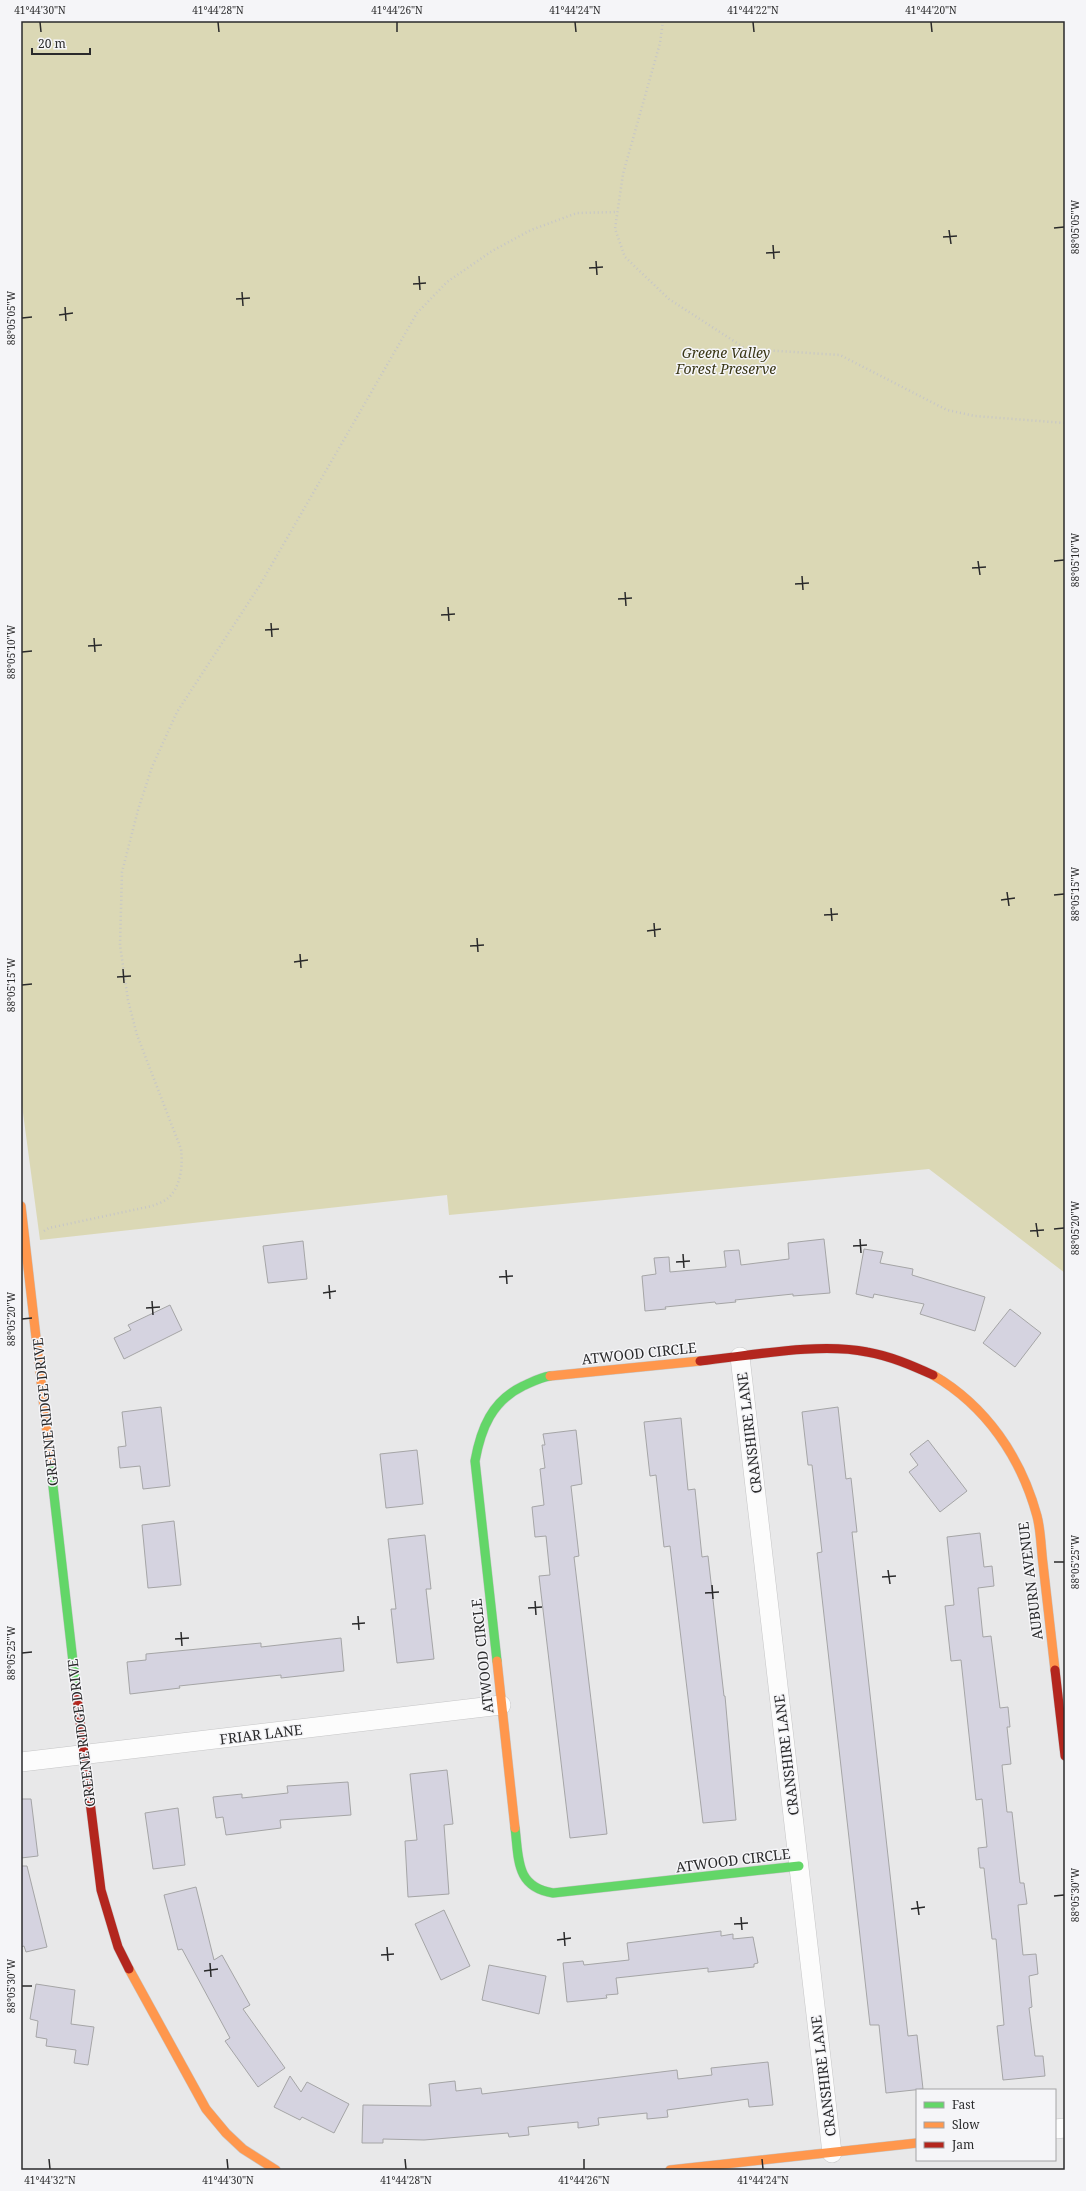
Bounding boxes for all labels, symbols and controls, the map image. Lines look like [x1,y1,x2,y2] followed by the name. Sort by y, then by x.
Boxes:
[14,3,66,17] text: 41°44'30"N
[192,3,244,17] text: 41°44'28"N
[371,3,423,17] text: 41°44'26"N
[549,3,601,17] text: 41°44'24"N
[727,3,779,17] text: 41°44'22"N
[905,3,957,17] text: 41°44'20"N
[32,30,90,56] scale bar
[38,35,66,52] text: 20 m
[1068,199,1082,254] text: 88°05'05"W
[4,290,18,345] text: 88°05'05"W
[675,343,776,378] park label: Greene Valley Forest Preserve
[1068,532,1082,587] text: 88°05'10"W
[4,624,18,679] text: 88°05'10"W
[1068,866,1082,921] text: 88°05'15"W
[4,957,18,1012] text: 88°05'15"W
[1068,1200,1082,1255] text: 88°05'20"W
[4,1291,18,1346] text: 88°05'20"W
[28,1337,62,1487] street label: GREENE RIDGE DRIVE
[581,1337,698,1368] street label: ATWOOD CIRCLE
[732,1371,766,1495] street label: CRANSHIRE LANE
[1013,1521,1047,1641] street label: AUBURN AVENUE
[1068,1534,1082,1589] text: 88°05'25"W
[466,1597,497,1714] street label: ATWOOD CIRCLE
[4,1625,18,1680] text: 88°05'25"W
[62,1658,100,1808] street label: GREENE RIDGE DRIVE
[769,1693,803,1817] street label: CRANSHIRE LANE
[219,1719,304,1749] street label: FRIAR LANE
[675,1844,792,1876] street label: ATWOOD CIRCLE
[1068,1867,1082,1922] text: 88°05'30"W
[4,1958,18,2013] text: 88°05'30"W
[806,2014,840,2138] street label: CRANSHIRE LANE
[916,2089,1056,2161] legend
[952,2096,975,2113] text: Fast
[952,2116,980,2133] text: Slow
[951,2136,974,2153] text: Jam
[24,2173,76,2187] text: 41°44'32"N
[202,2173,254,2187] text: 41°44'30"N
[380,2173,432,2187] text: 41°44'28"N
[558,2173,610,2187] text: 41°44'26"N
[737,2173,789,2187] text: 41°44'24"N

